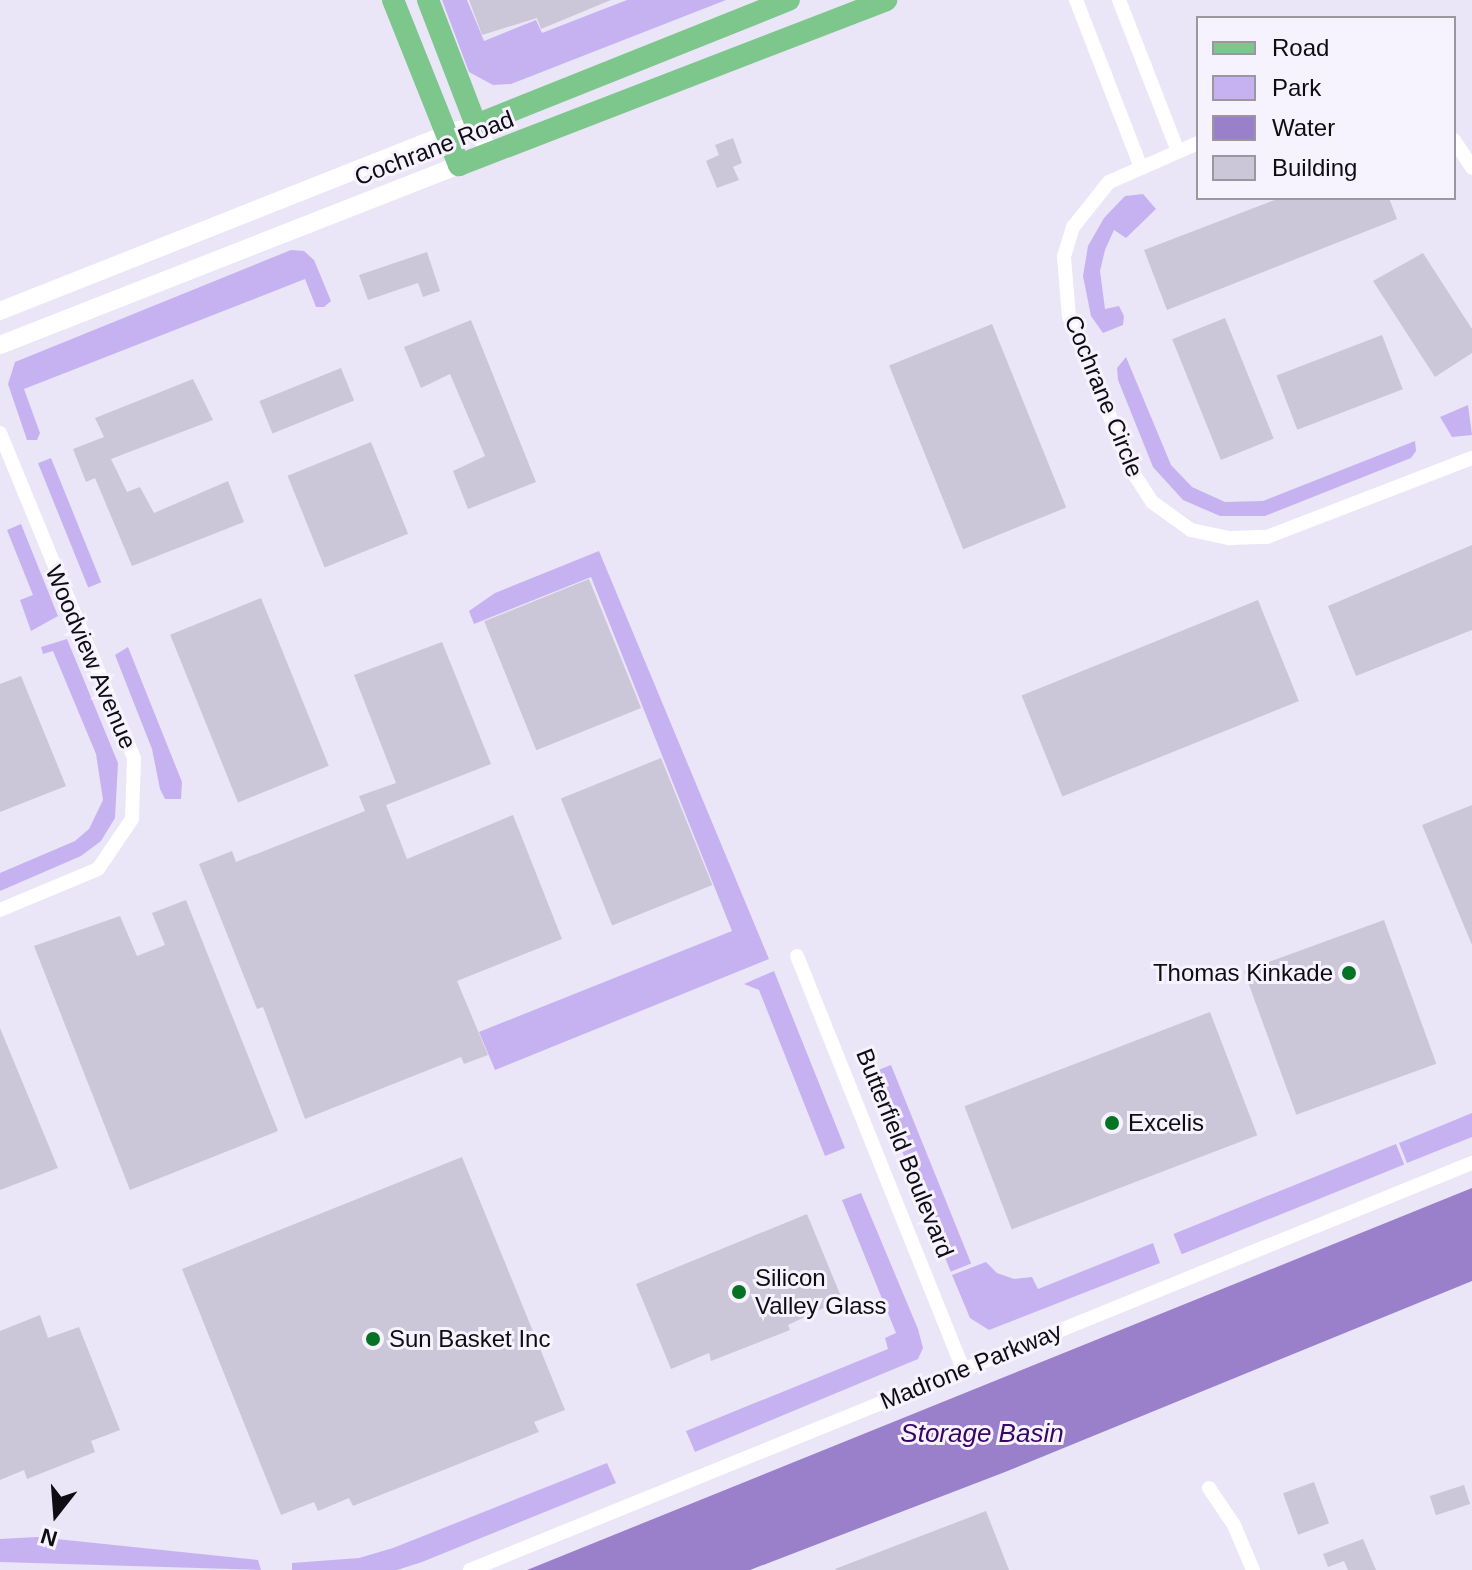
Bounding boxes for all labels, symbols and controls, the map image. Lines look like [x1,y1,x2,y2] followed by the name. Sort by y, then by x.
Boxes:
[1196,16,1456,200] legend
[1272,34,1329,61] text: Road
[1272,74,1321,101] text: Park
[350,104,518,192] street label: Cochrane Road
[1272,114,1335,141] text: Water
[1272,154,1357,181] text: Building
[1058,311,1150,481] street label: Cochrane Circle
[39,560,143,754] street label: Woodview Avenue
[1153,959,1333,987] place label: Thomas Kinkade
[1340,964,1358,982] marker: Thomas Kinkade
[850,1044,960,1262] street label: Butterfield Boulevard
[1128,1109,1204,1137] place label: Excelis
[1103,1114,1121,1132] marker: Excelis
[755,1264,887,1320] place label: Silicon Valley Glass
[730,1283,748,1301] marker: Silicon Valley Glass
[876,1316,1066,1416] street label: Madrone Parkway
[389,1325,550,1353] place label: Sun Basket Inc
[364,1330,382,1348] marker: Sun Basket Inc
[900,1418,1064,1450] water label: Storage Basin
[16,1474,96,1554] north arrow
[38,1523,60,1552] text: N

